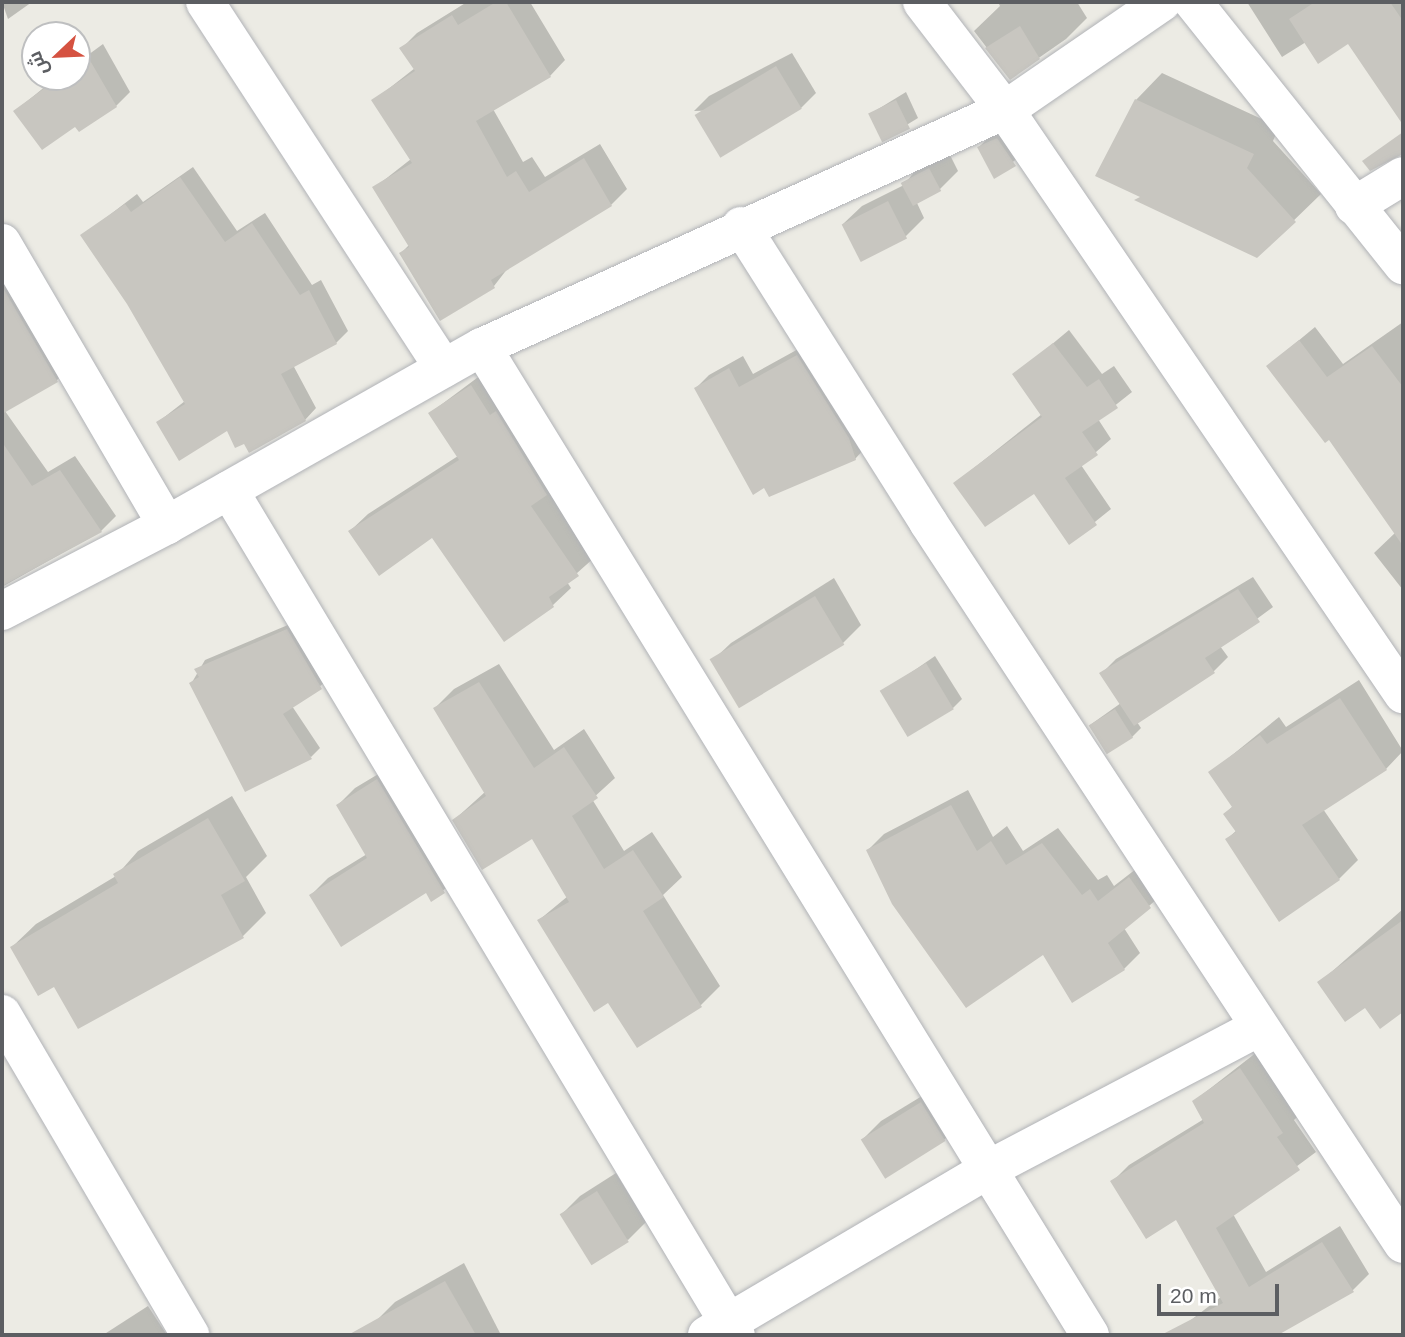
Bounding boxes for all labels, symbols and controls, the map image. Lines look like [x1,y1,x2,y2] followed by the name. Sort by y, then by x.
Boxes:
[21,21,91,91] north arrow
[24,48,52,79] text: ش
[1160,1270,1282,1314] scale bar
[1170,1284,1217,1307] text: 20 m

